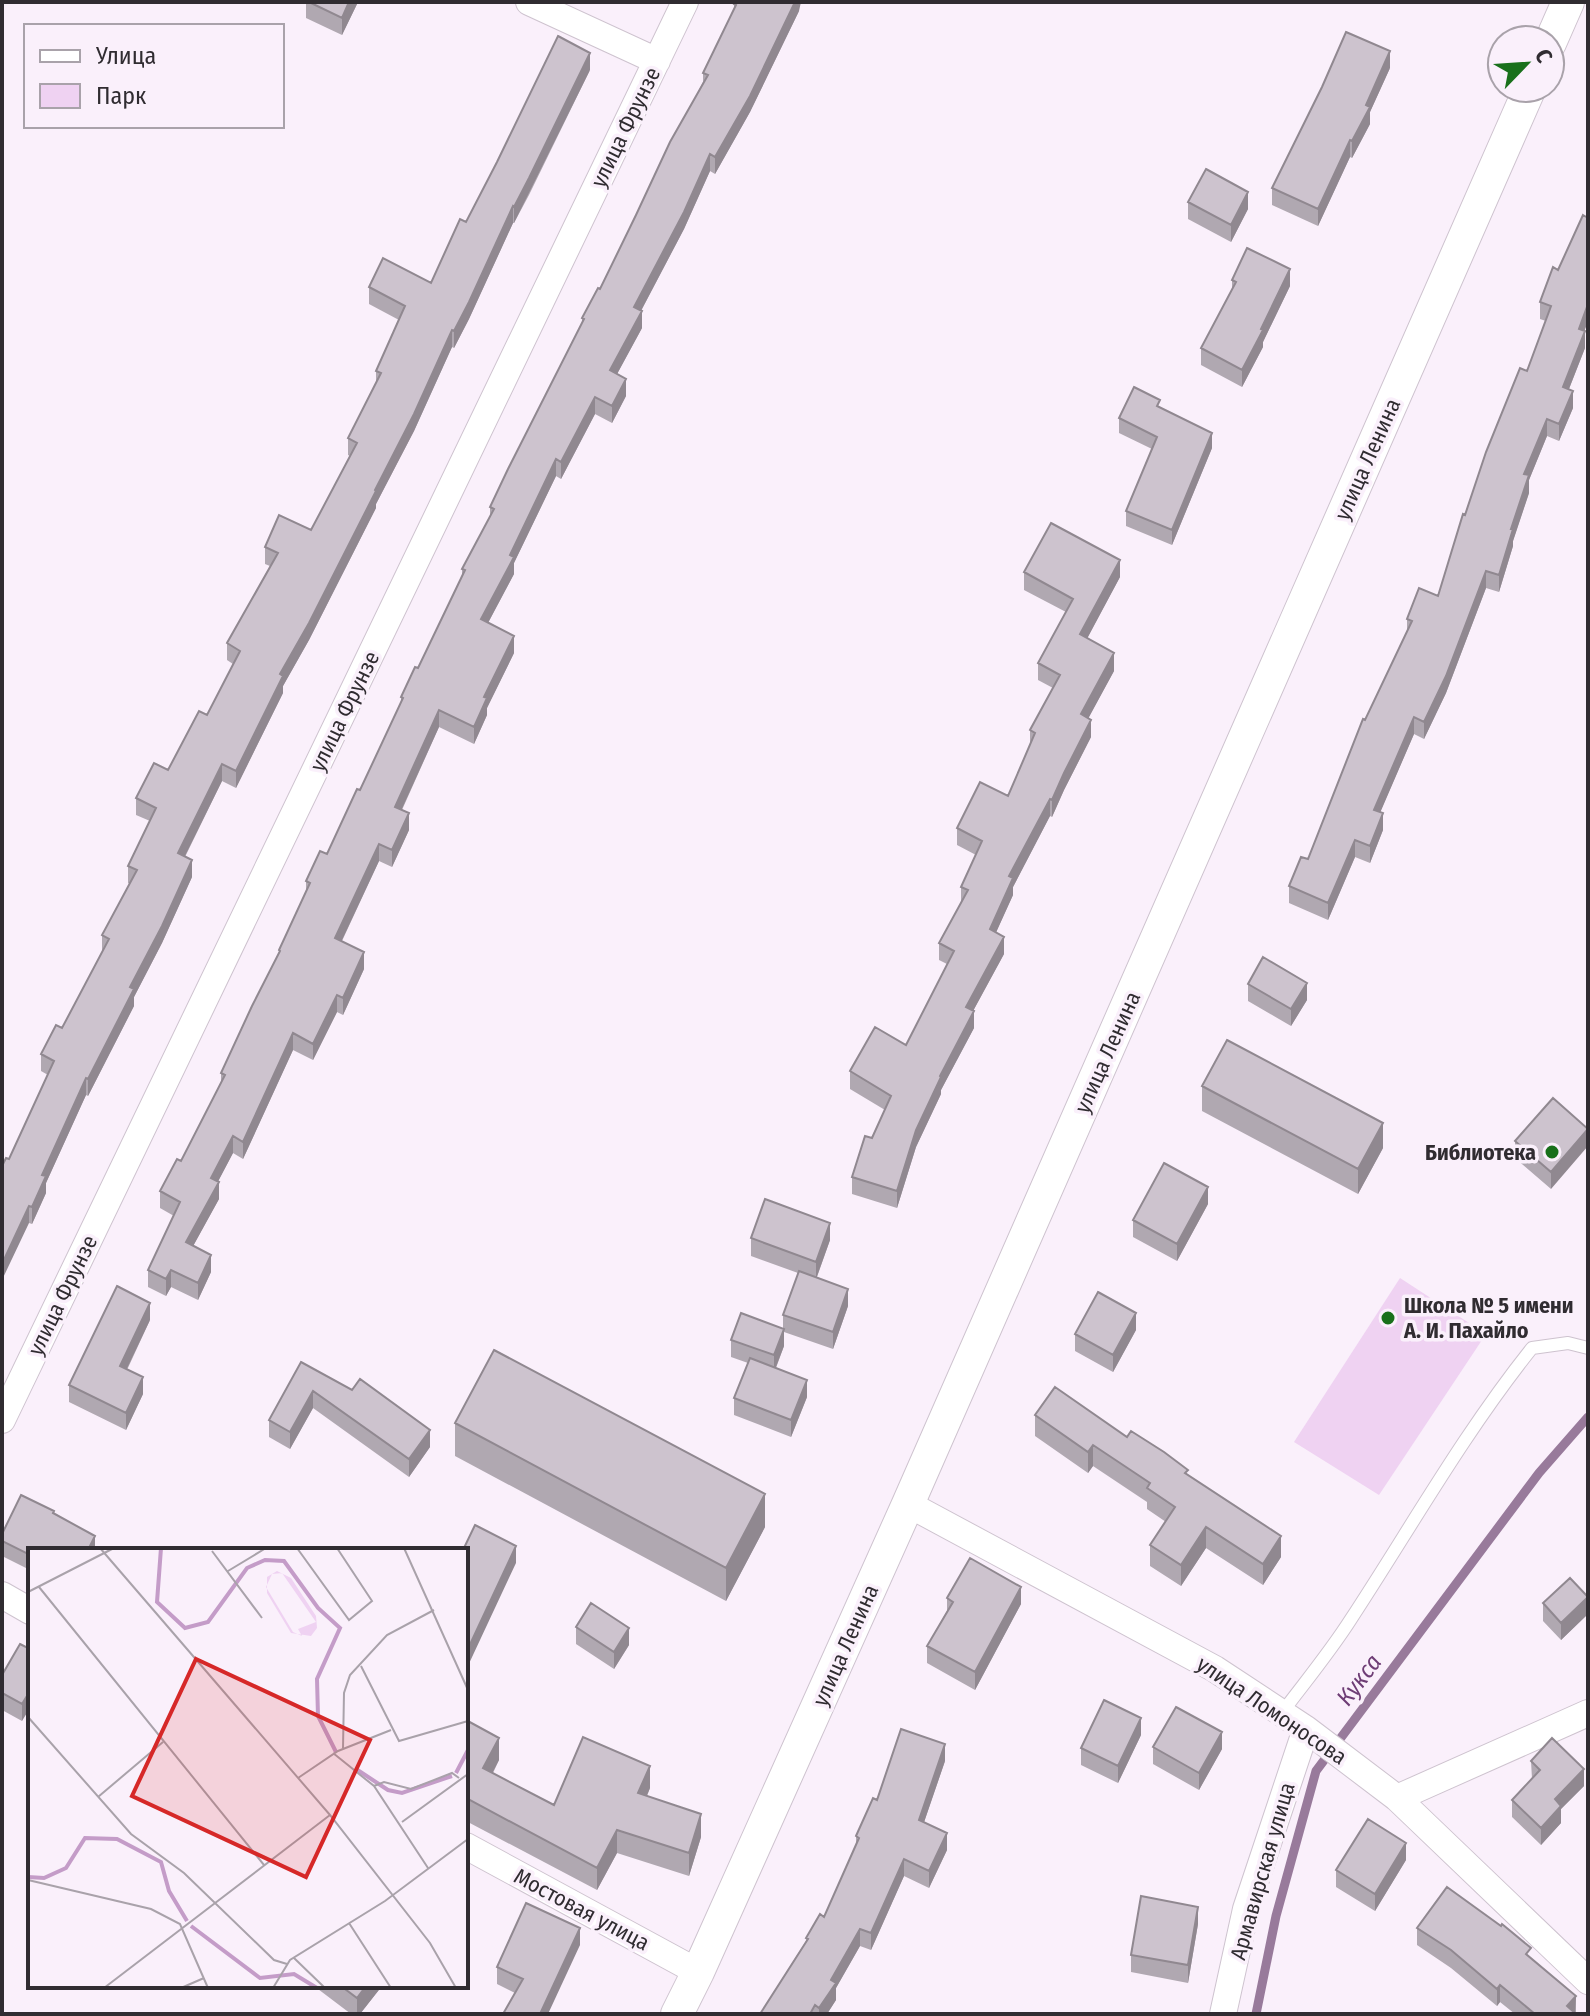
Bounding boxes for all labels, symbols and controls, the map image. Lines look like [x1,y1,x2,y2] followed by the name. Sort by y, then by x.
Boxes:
[24,24,284,128] legend
[1486,24,1566,104] north arrow
[95,42,156,70] text: Улица
[1529,45,1559,67] text: С
[585,63,666,192] street label: улица Фрунзе
[96,82,147,110] text: Парк
[1329,394,1406,524] street label: улица Ленина
[304,647,385,776] street label: улица Фрунзе
[1069,987,1146,1117] street label: улица Ленина
[1425,1139,1536,1166] place label: Библиотека
[1543,1143,1561,1161] marker: Библиотека
[22,1231,103,1360] street label: улица Фрунзе
[1403,1292,1574,1344] place label: Школа № 5 имени А. И. Пахайло
[1379,1309,1397,1327] marker: Школа № 5 имени А. И. Пахайло
[28,1548,468,1988] inset map
[807,1580,884,1710] street label: улица Ленина
[1331,1649,1387,1711] water label: Кукса
[1192,1650,1352,1771] street label: улица Ломоносова
[1224,1779,1301,1963] street label: Армавирская улица
[509,1862,654,1956] street label: Мостовая улица

